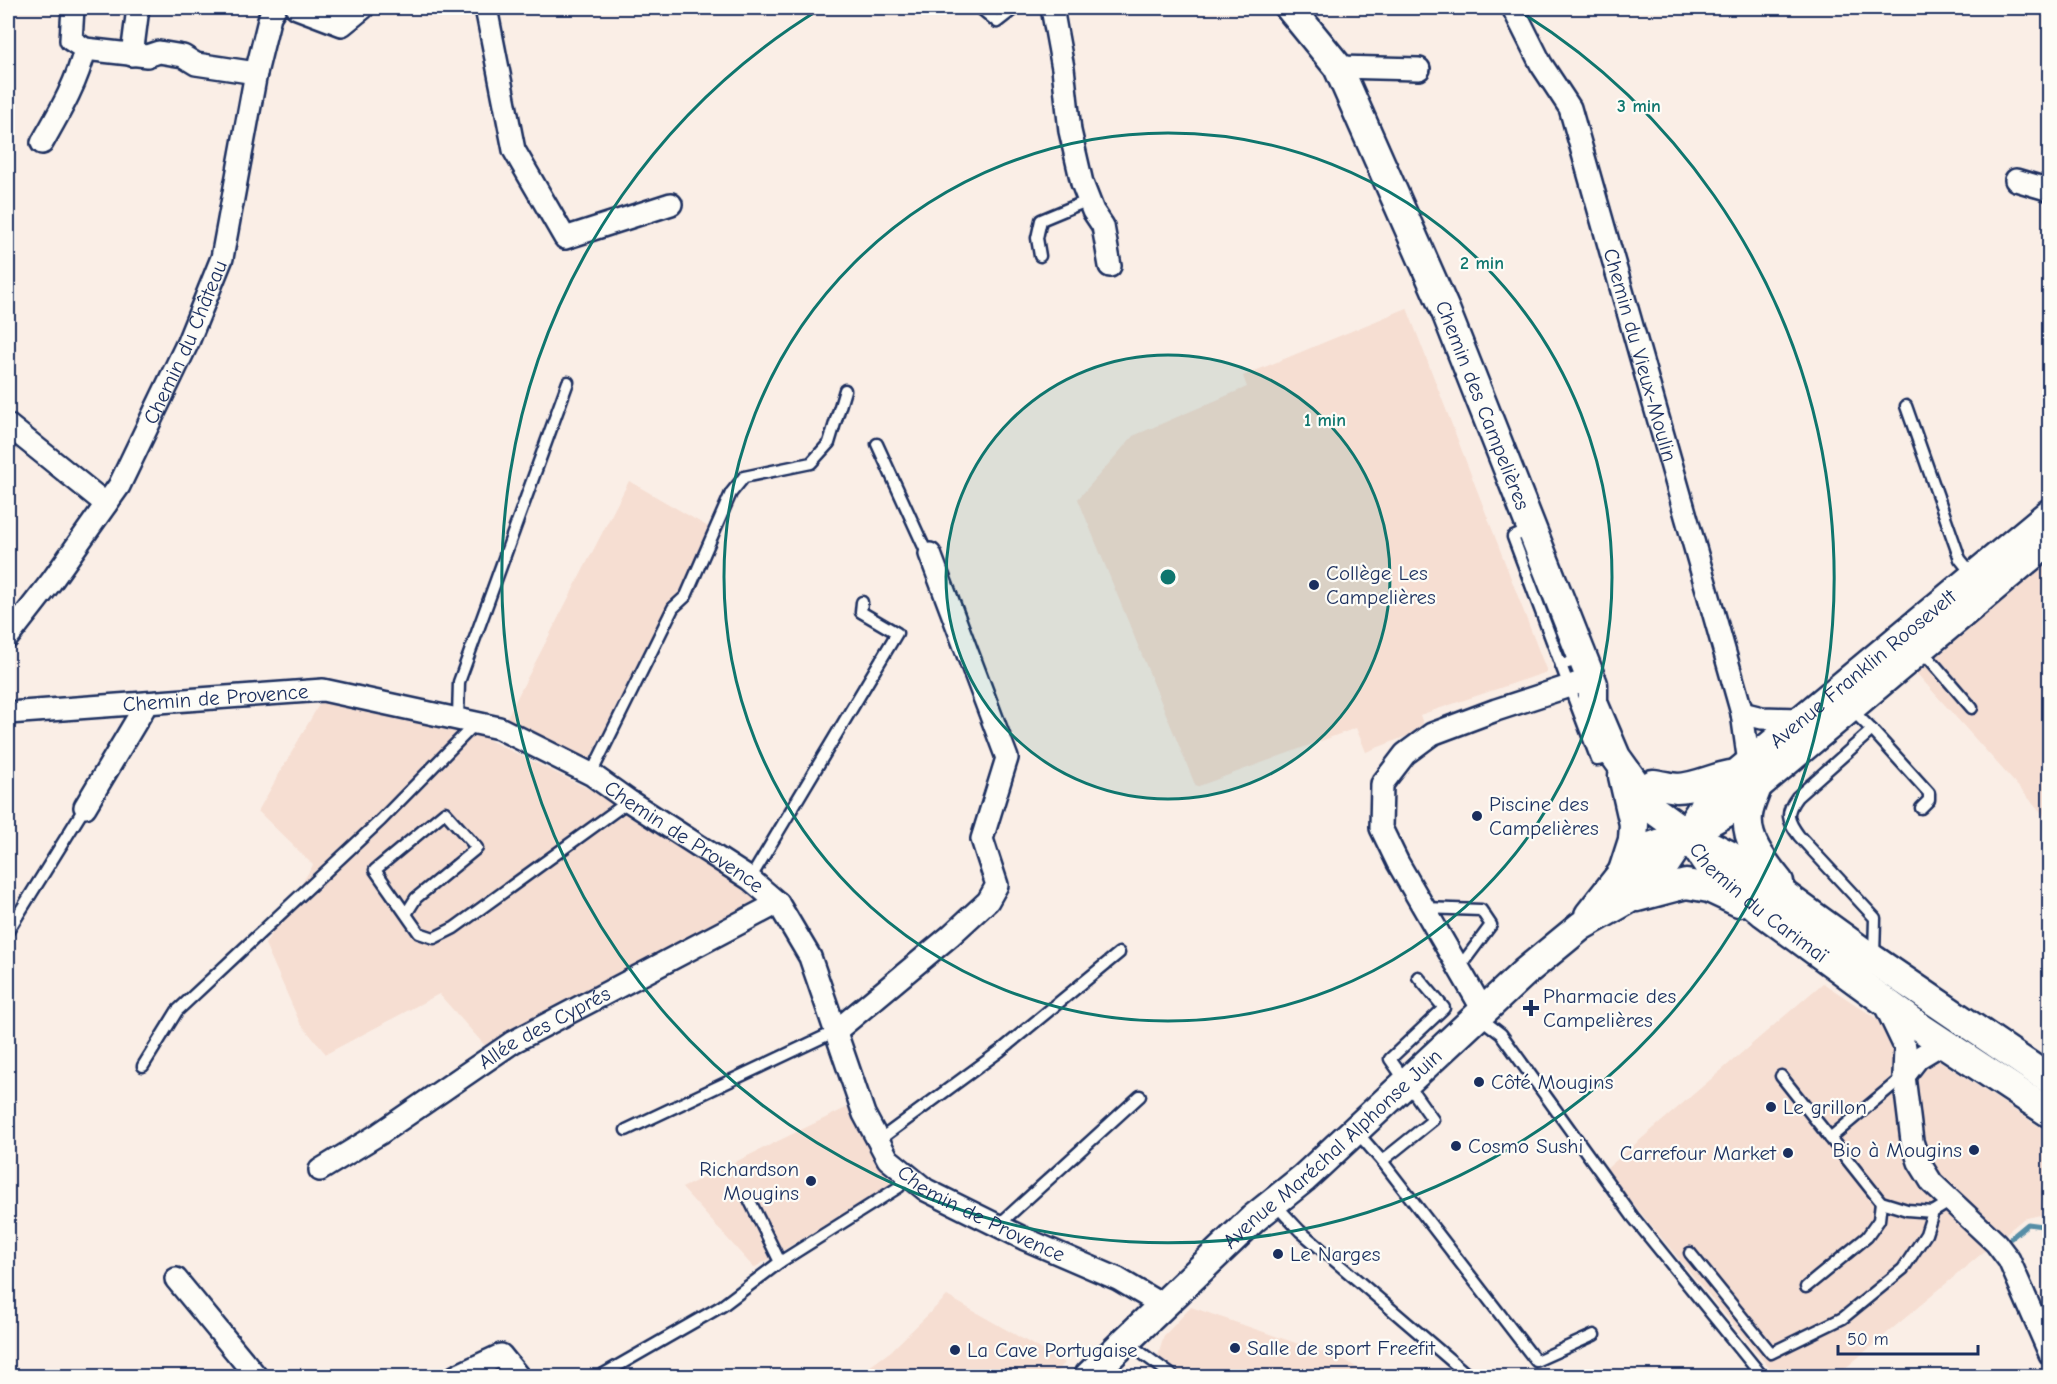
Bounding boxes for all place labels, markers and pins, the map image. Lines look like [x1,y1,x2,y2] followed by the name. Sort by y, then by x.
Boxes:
[1326,561,1436,609] place label: Collège Les Campelières
[1158,567,1178,587] centre of rings
[1307,578,1321,592] marker: Collège Les Campelières
[1489,792,1599,840] place label: Piscine des Campelières
[1470,809,1484,823] marker: Piscine des Campelières
[1543,984,1676,1032] place label: Pharmacie des Campelières
[1524,1001,1538,1015] marker: Pharmacie des Campelières
[1491,1070,1613,1094] place label: Côté Mougins
[1472,1075,1486,1089] marker: Côté Mougins
[1783,1095,1867,1119] place label: Le grillon
[1764,1100,1778,1114] marker: Le grillon
[1468,1134,1583,1158] place label: Cosmo Sushi
[1833,1138,1962,1162] place label: Bio à Mougins
[1449,1139,1463,1153] marker: Cosmo Sushi
[1620,1141,1777,1165] place label: Carrefour Market
[1967,1143,1981,1157] marker: Bio à Mougins
[1781,1146,1795,1160] marker: Carrefour Market
[699,1157,799,1205] place label: Richardson Mougins
[804,1174,818,1188] marker: Richardson Mougins
[1290,1242,1380,1266] place label: Le Narges
[1271,1247,1285,1261] marker: Le Narges
[1247,1336,1436,1360] place label: Salle de sport Freefit
[967,1338,1138,1362] place label: La Cave Portugaise
[1228,1341,1242,1355] marker: Salle de sport Freefit
[948,1343,962,1357] marker: La Cave Portugaise

